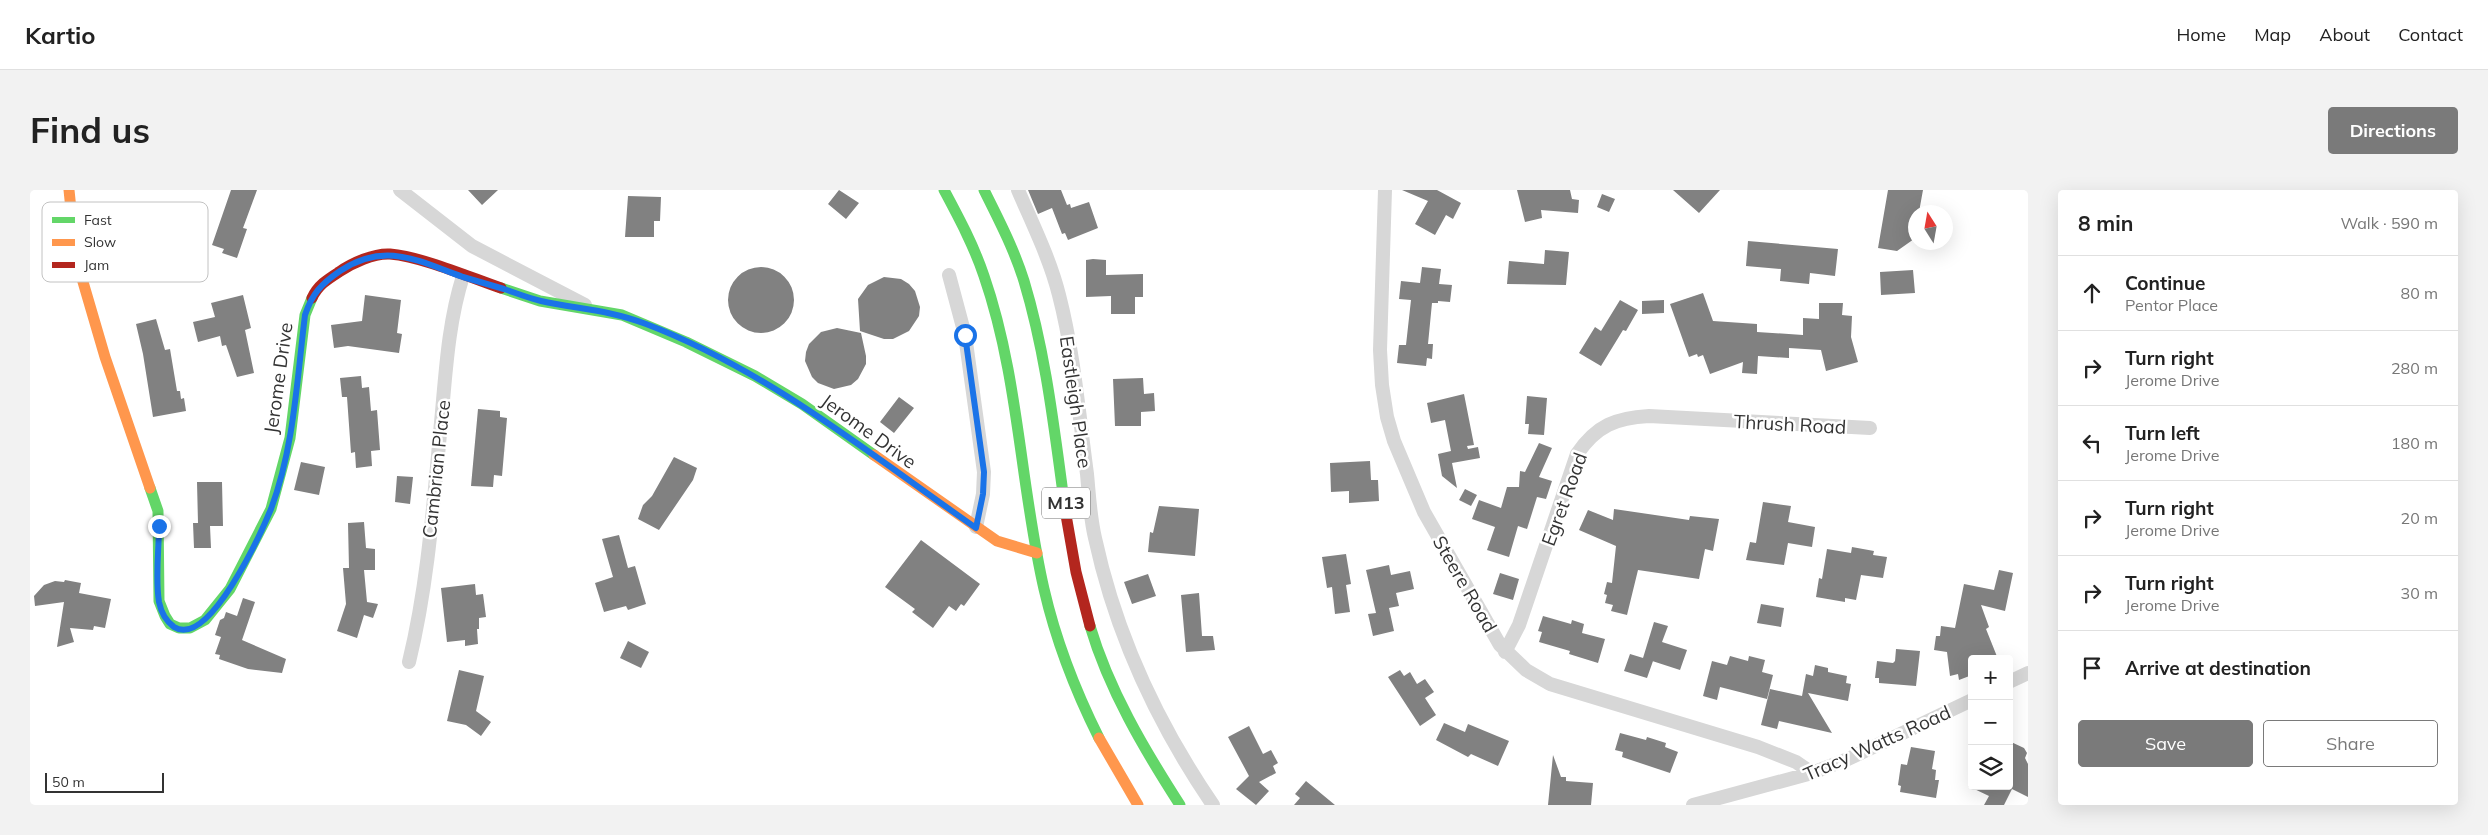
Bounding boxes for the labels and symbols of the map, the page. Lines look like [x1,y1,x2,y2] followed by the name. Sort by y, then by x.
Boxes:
[42,202,208,282] legend
[1908,205,1953,250] north arrow
[84,211,112,229] text: Fast
[84,233,116,251] text: Slow
[84,256,109,274] text: Jam
[258,321,298,435] street label: Jerome Drive
[954,324,977,347] route start
[1055,334,1097,470] street label: Eastleigh Place
[817,388,921,474] street label: Jerome Drive
[417,399,455,539] street label: Cambrian Place
[1733,409,1847,439] street label: Thrush Road
[1536,449,1592,549] street label: Egret Road
[1042,488,1090,518] road number: M13
[148,515,171,538] route end
[1428,531,1502,637] street label: Steere Road
[1800,700,1954,786] street label: Tracy Watts Road
[45,770,164,793] scale bar

